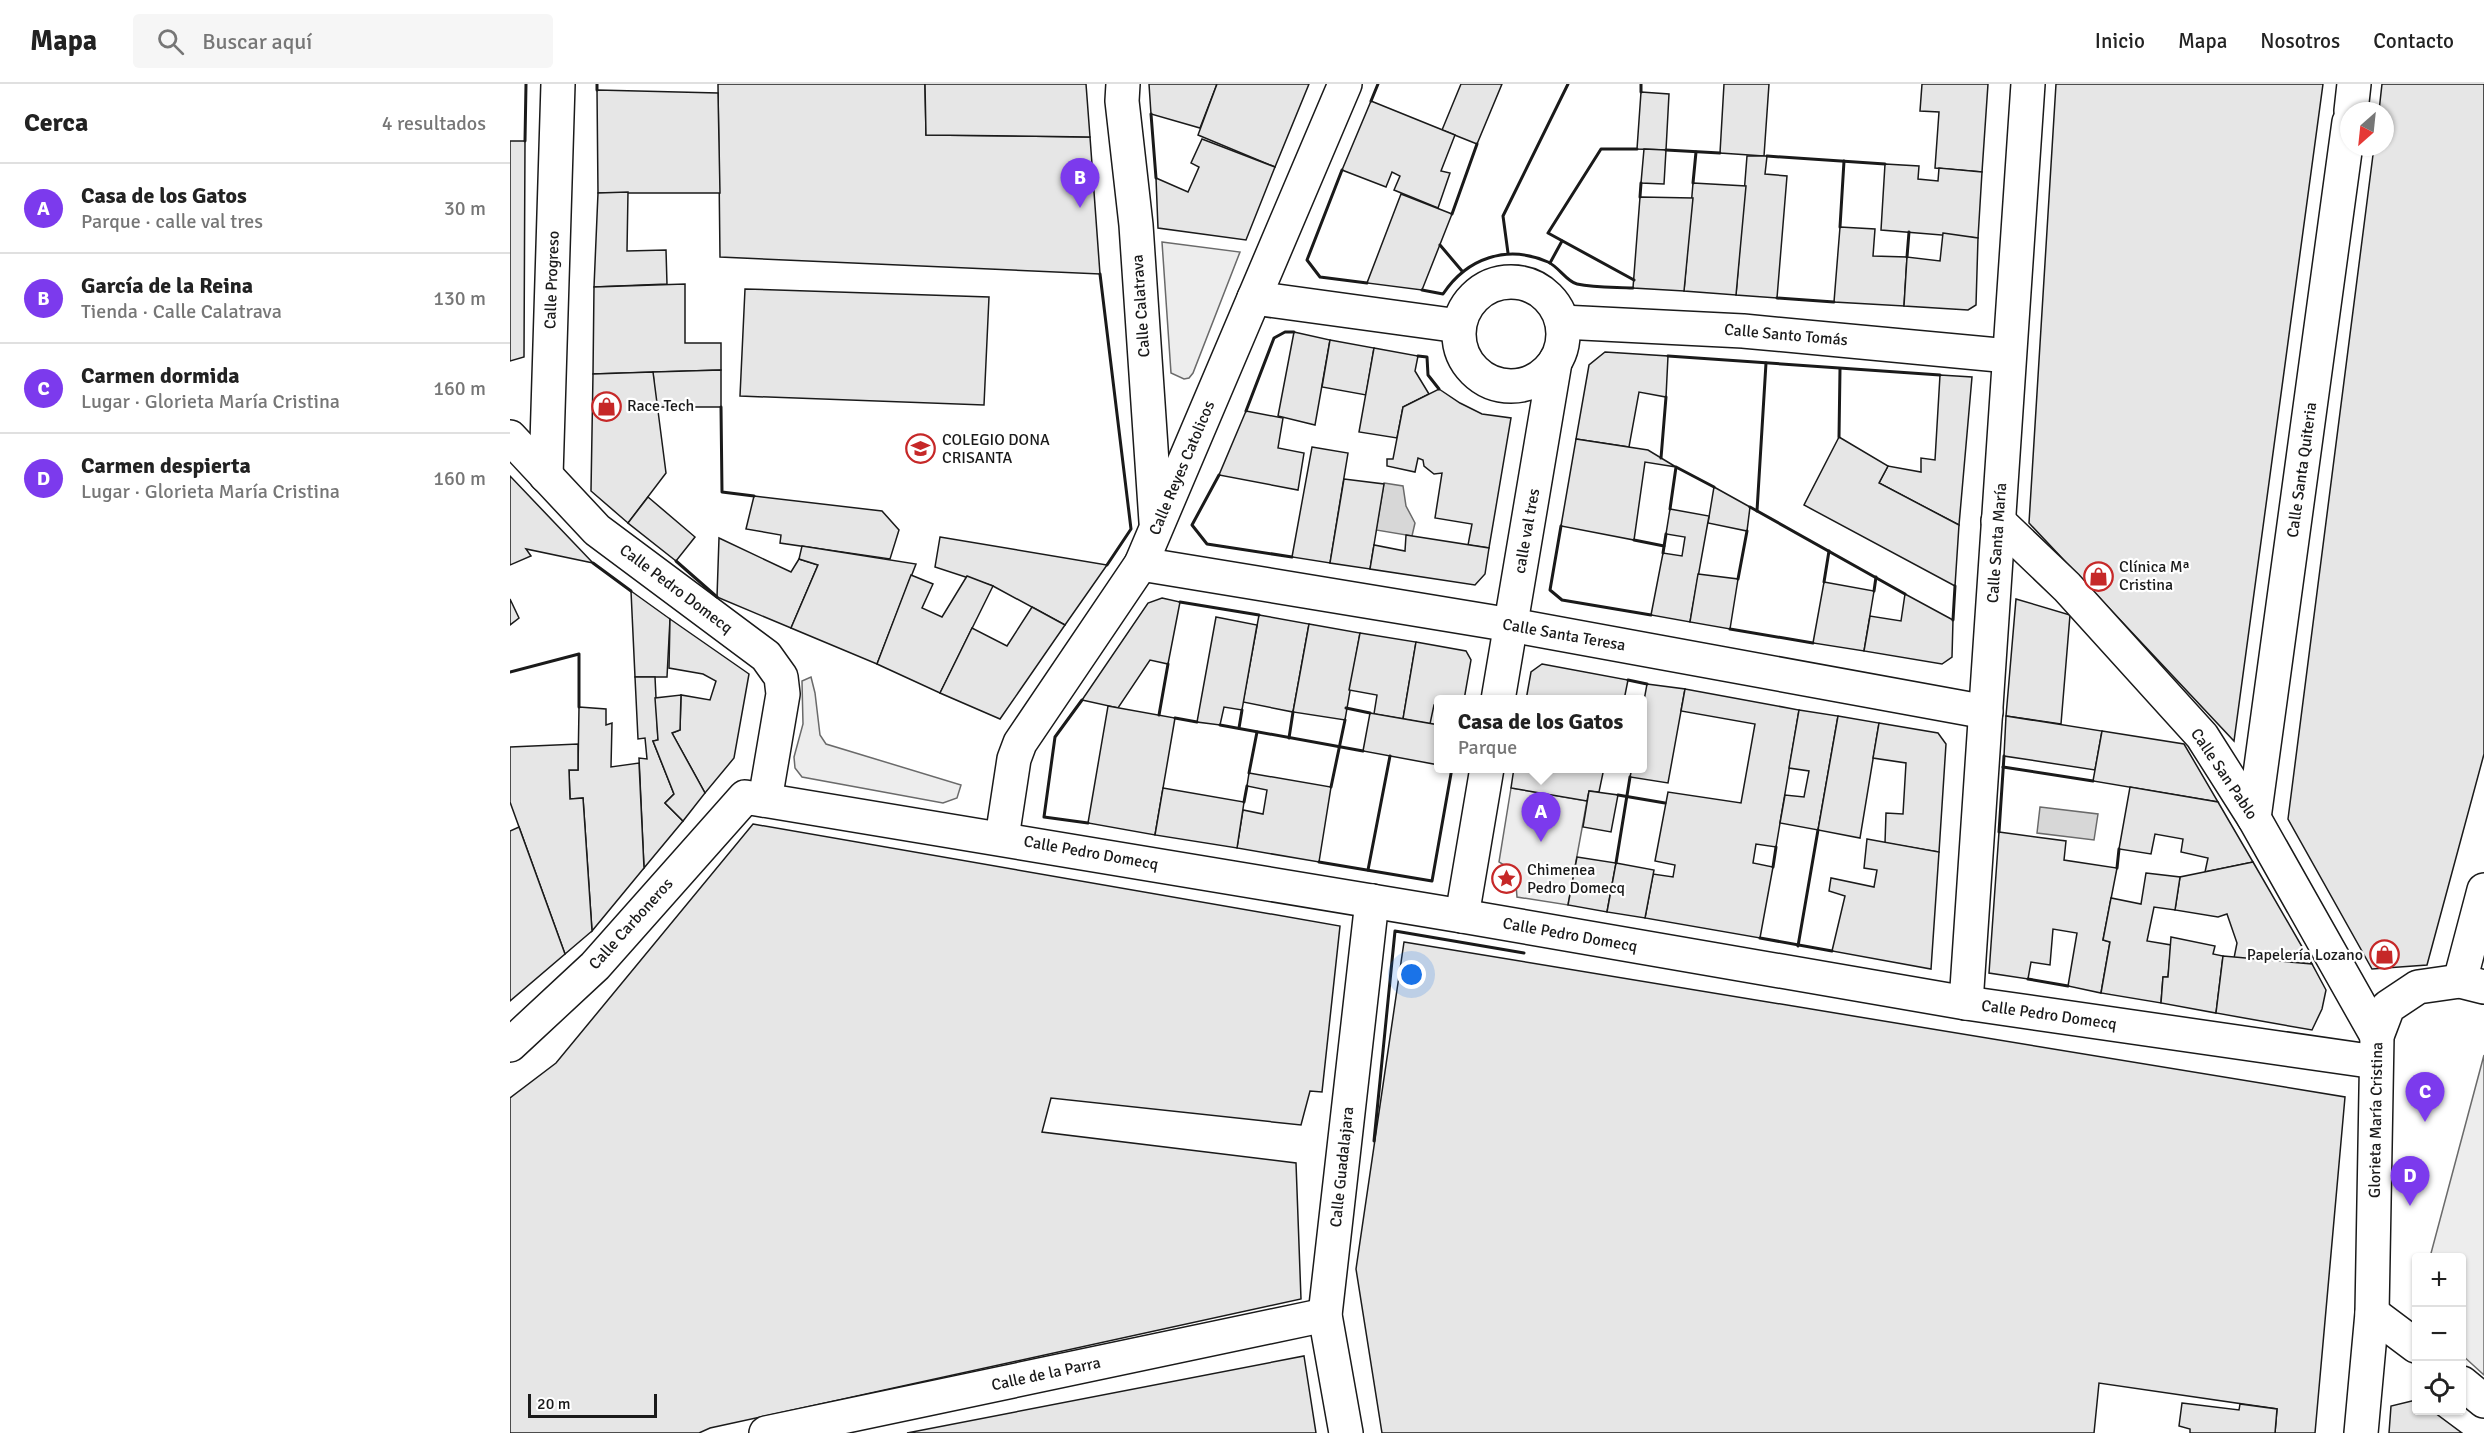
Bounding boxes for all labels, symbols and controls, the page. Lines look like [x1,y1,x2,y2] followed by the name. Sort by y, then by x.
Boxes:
[133,14,553,68] search box
[30,24,97,58] text: Mapa
[154,25,187,58] icon: search
[202,28,312,55] text: Buscar aquí
[2095,28,2145,54] text: Inicio
[2178,28,2227,54] text: Mapa
[2260,28,2340,54] text: Nosotros
[2373,28,2454,54] text: Contacto
[2340,102,2394,156] north arrow
[24,107,88,139] text: Cerca
[382,111,486,136] text: 4 resultados
[1060,158,1100,208] pin: B
[81,182,247,209] text: Casa de los Gatos
[37,196,50,221] text: A
[444,196,486,221] text: 30 m
[81,209,263,234] text: Parque · calle val tres
[540,231,564,329] street label: Calle Progreso
[1127,254,1155,358] street label: Calle Calatrava
[81,272,253,299] text: García de la Reina
[37,286,50,311] text: B
[433,286,486,311] text: 130 m
[81,299,282,324] text: Tienda · Calle Calatrava
[1723,320,1849,350] street label: Calle Santo Tomás
[81,362,240,389] text: Carmen dormida
[37,376,50,401] text: C
[433,376,486,401] text: 160 m
[81,389,340,414] text: Lugar · Glorieta María Cristina
[590,390,622,422] shop icon: Race Tech
[627,396,694,416] place label: Race Tech
[1145,398,1219,538] street label: Calle Reyes Catolicos
[2283,401,2321,539] street label: Calle Santa Quiteria
[942,430,1050,468] place label: COLEGIO DONA CRISANTA
[905,433,937,465] school or university icon: COLEGIO DONA CRISANTA
[81,452,251,479] text: Carmen despierta
[37,466,50,491] text: D
[433,466,486,491] text: 160 m
[81,479,340,504] text: Lugar · Glorieta María Cristina
[1983,482,2011,604] street label: Calle Santa María
[1510,487,1544,575] street label: calle val tres
[616,540,736,638] street label: Calle Pedro Domecq
[2119,557,2190,595] place label: Clínica Mª Cristina
[2082,560,2114,592] shop icon: Clínica Mª Cristina
[1501,614,1627,656] street label: Calle Santa Teresa
[1434,695,1647,773] popup
[1458,708,1623,735] text: Casa de los Gatos
[2186,725,2262,823] street label: Calle San Pablo
[1458,735,1517,760] text: Parque
[1522,792,1560,842] pin: A
[1022,831,1160,875] street label: Calle Pedro Domecq
[1527,860,1625,898] place label: Chimenea Pedro Domecq
[1490,863,1522,895] place icon: Chimenea Pedro Domecq
[585,874,677,974] street label: Calle Carboneros
[1501,913,1639,957] street label: Calle Pedro Domecq
[2368,939,2400,971] shop icon: Papelería Lozano
[2247,945,2363,965] place label: Papelería Lozano
[1397,960,1426,989] your location
[1980,996,2118,1034] street label: Calle Pedro Domecq
[2365,1042,2387,1198] street label: Glorieta María Cristina
[2406,1072,2444,1122] pin: C
[1326,1106,1358,1228] street label: Calle Guadalajara
[2390,1156,2430,1206] pin: D
[2412,1253,2466,1415] map controls
[2412,1253,2466,1307] button: +
[2412,1307,2466,1361] button: −
[990,1353,1102,1395] street label: Calle de la Parra
[2412,1361,2466,1415] button: locate
[528,1391,657,1418] scale bar
[537,1394,571,1414] text: 20 m

